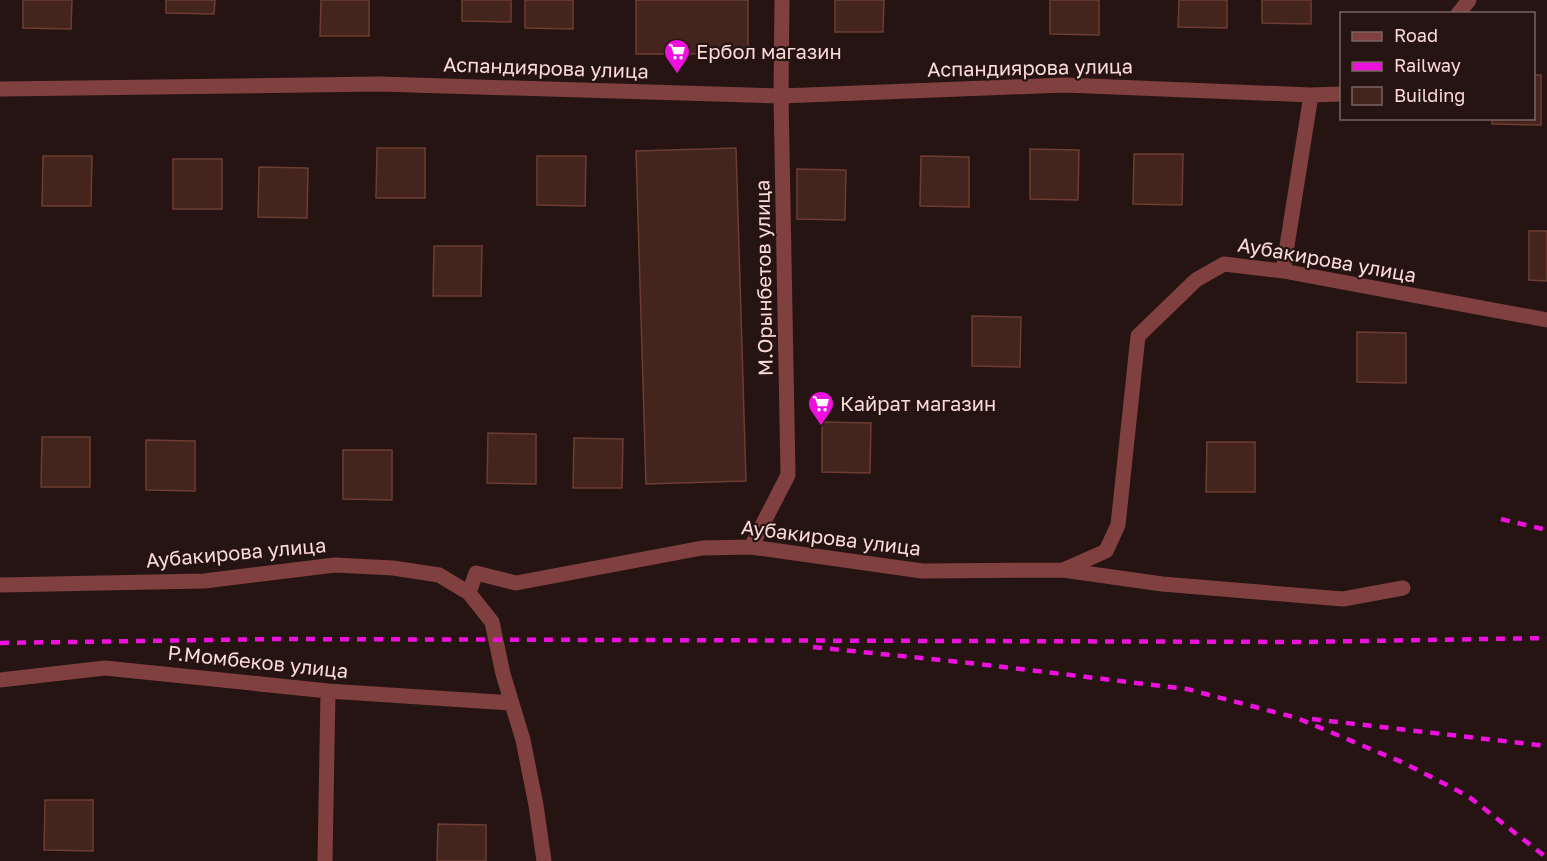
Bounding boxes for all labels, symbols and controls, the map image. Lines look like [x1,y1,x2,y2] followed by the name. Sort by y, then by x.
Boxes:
[1340,12,1535,120] legend
[1394,24,1438,46] text: Road
[662,37,692,75] supermarket icon: Ербол магазин
[696,39,842,63] place label: Ербол магазин
[443,51,649,83] street label: Аспандиярова улица
[927,53,1133,81] street label: Аспандиярова улица
[1394,54,1461,76] text: Railway
[1394,84,1465,106] text: Building
[749,180,777,376] street label: М.Орынбетов улица
[1236,231,1418,287] street label: Аубакирова улица
[806,389,836,427] supermarket icon: Кайрат магазин
[840,391,996,415] place label: Кайрат магазин
[740,514,922,560] street label: Аубакирова улица
[145,532,327,572] street label: Аубакирова улица
[167,640,350,682] street label: Р.Момбеков улица

